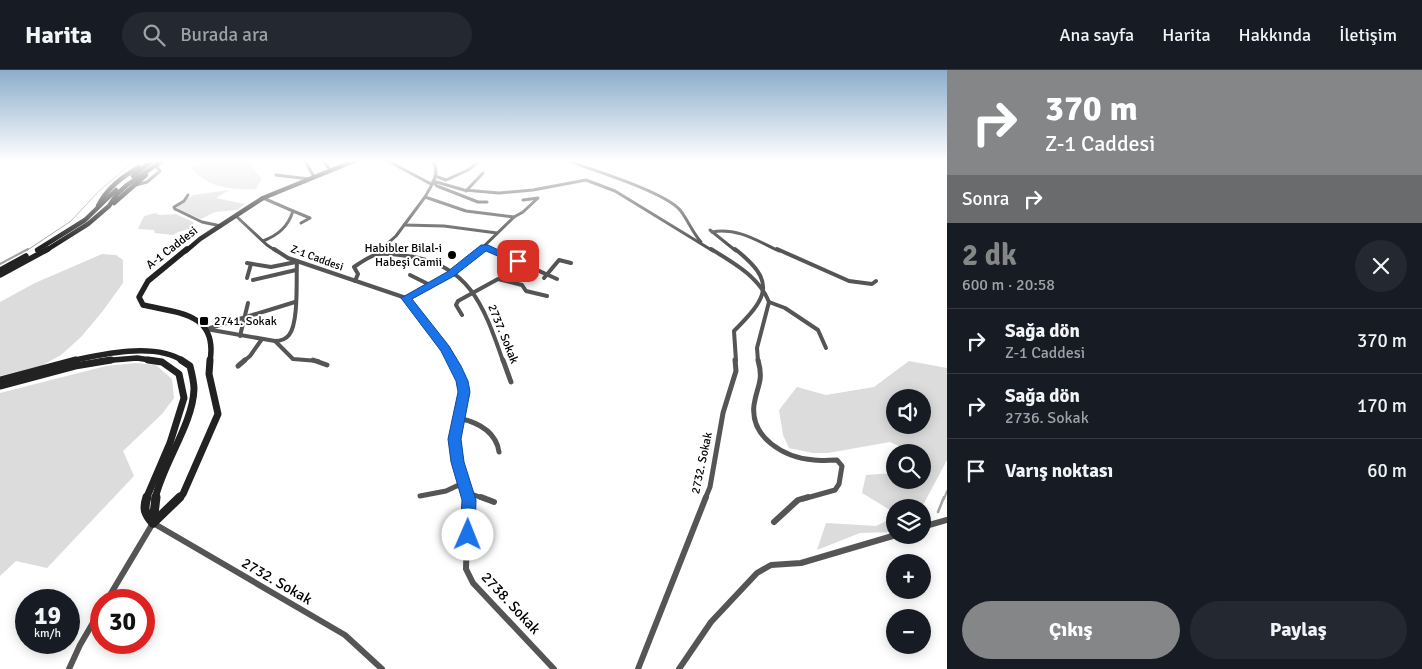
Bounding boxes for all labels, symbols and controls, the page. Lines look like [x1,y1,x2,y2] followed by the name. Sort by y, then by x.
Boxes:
[122,12,472,57] search box
[25,20,92,50] text: Harita
[140,21,168,49] icon: search
[180,23,268,47] text: Burada ara
[1060,24,1134,46] text: Ana sayfa
[1162,24,1211,46] text: Harita
[1239,24,1311,46] text: Hakkında
[1339,24,1397,46] text: İletişim
[1045,87,1138,130] text: 370 m
[962,90,1027,155] icon: right
[1045,130,1155,157] text: Z-1 Caddesi
[1019,185,1047,213] icon: right
[962,187,1009,211] text: Sonra
[143,223,201,273] street label: A-1 Caddesi
[962,237,1017,274] text: 2 dk
[497,240,539,282] pin
[1355,240,1407,292] button: close
[364,241,442,270] place label: Habibler Bilal-i Habeşi Camii
[289,242,345,274] street label: Z-1 Caddesi
[504,247,532,275] icon: arrive
[446,249,458,261] marker: Habibler Bilal-i Habeşi Camii
[962,275,1055,295] text: 600 m · 20:58
[484,302,522,366] street label: 2737. Sokak
[214,314,277,329] place label: 2741. Sokak
[198,315,210,327] marker: 2741. Sokak
[1005,319,1080,343] text: Sağa dön
[962,327,990,355] icon: right
[1357,329,1407,353] text: 370 m
[1005,343,1085,363] text: Z-1 Caddesi
[1005,384,1080,408] text: Sağa dön
[886,389,931,654] map controls
[886,389,931,434] button: sound
[962,392,990,420] icon: right
[1357,394,1407,418] text: 170 m
[1005,408,1089,428] text: 2736. Sokak
[688,431,716,495] street label: 2732. Sokak
[886,444,931,489] button: search
[962,457,990,485] icon: arrive
[1005,459,1113,483] text: Varış noktası
[1367,459,1407,483] text: 60 m
[886,499,931,544] button: layers
[441,508,493,560] position arrow
[239,554,316,609] street label: 2732. Sokak
[886,554,931,599] button: +
[478,568,545,638] street label: 2738. Sokak
[90,589,155,654] speed limit sign: 30
[34,600,61,631] text: 19
[962,601,1180,659] button: Çıkış
[1190,601,1407,659] button: Paylaş
[886,609,931,654] button: −
[34,626,61,641] text: km/h

